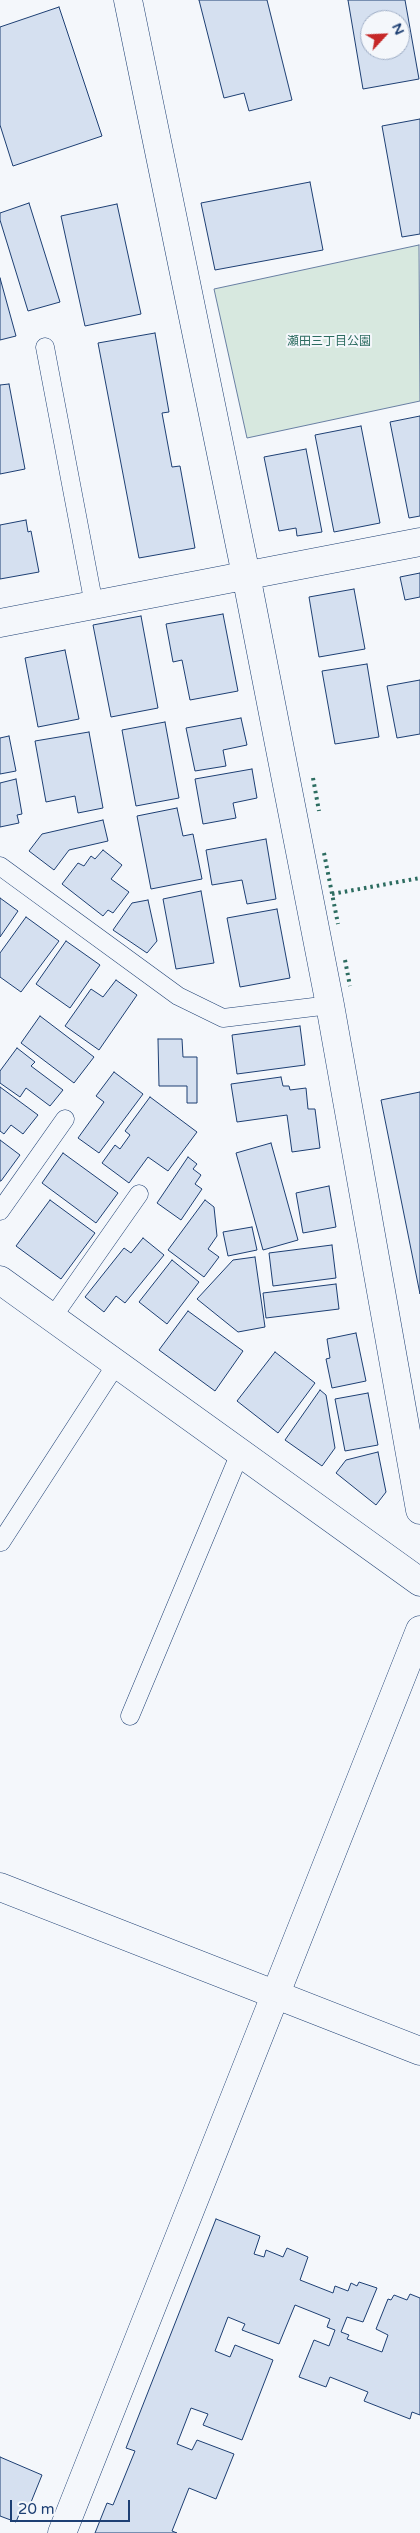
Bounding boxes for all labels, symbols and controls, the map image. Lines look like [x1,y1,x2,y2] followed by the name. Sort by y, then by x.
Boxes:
[360,10,410,60] north arrow
[388,20,408,38] text: N
[287,335,371,349] park label: 瀬田三丁目公園
[12,2490,132,2522] scale bar
[18,2500,55,2518] text: 20 m

